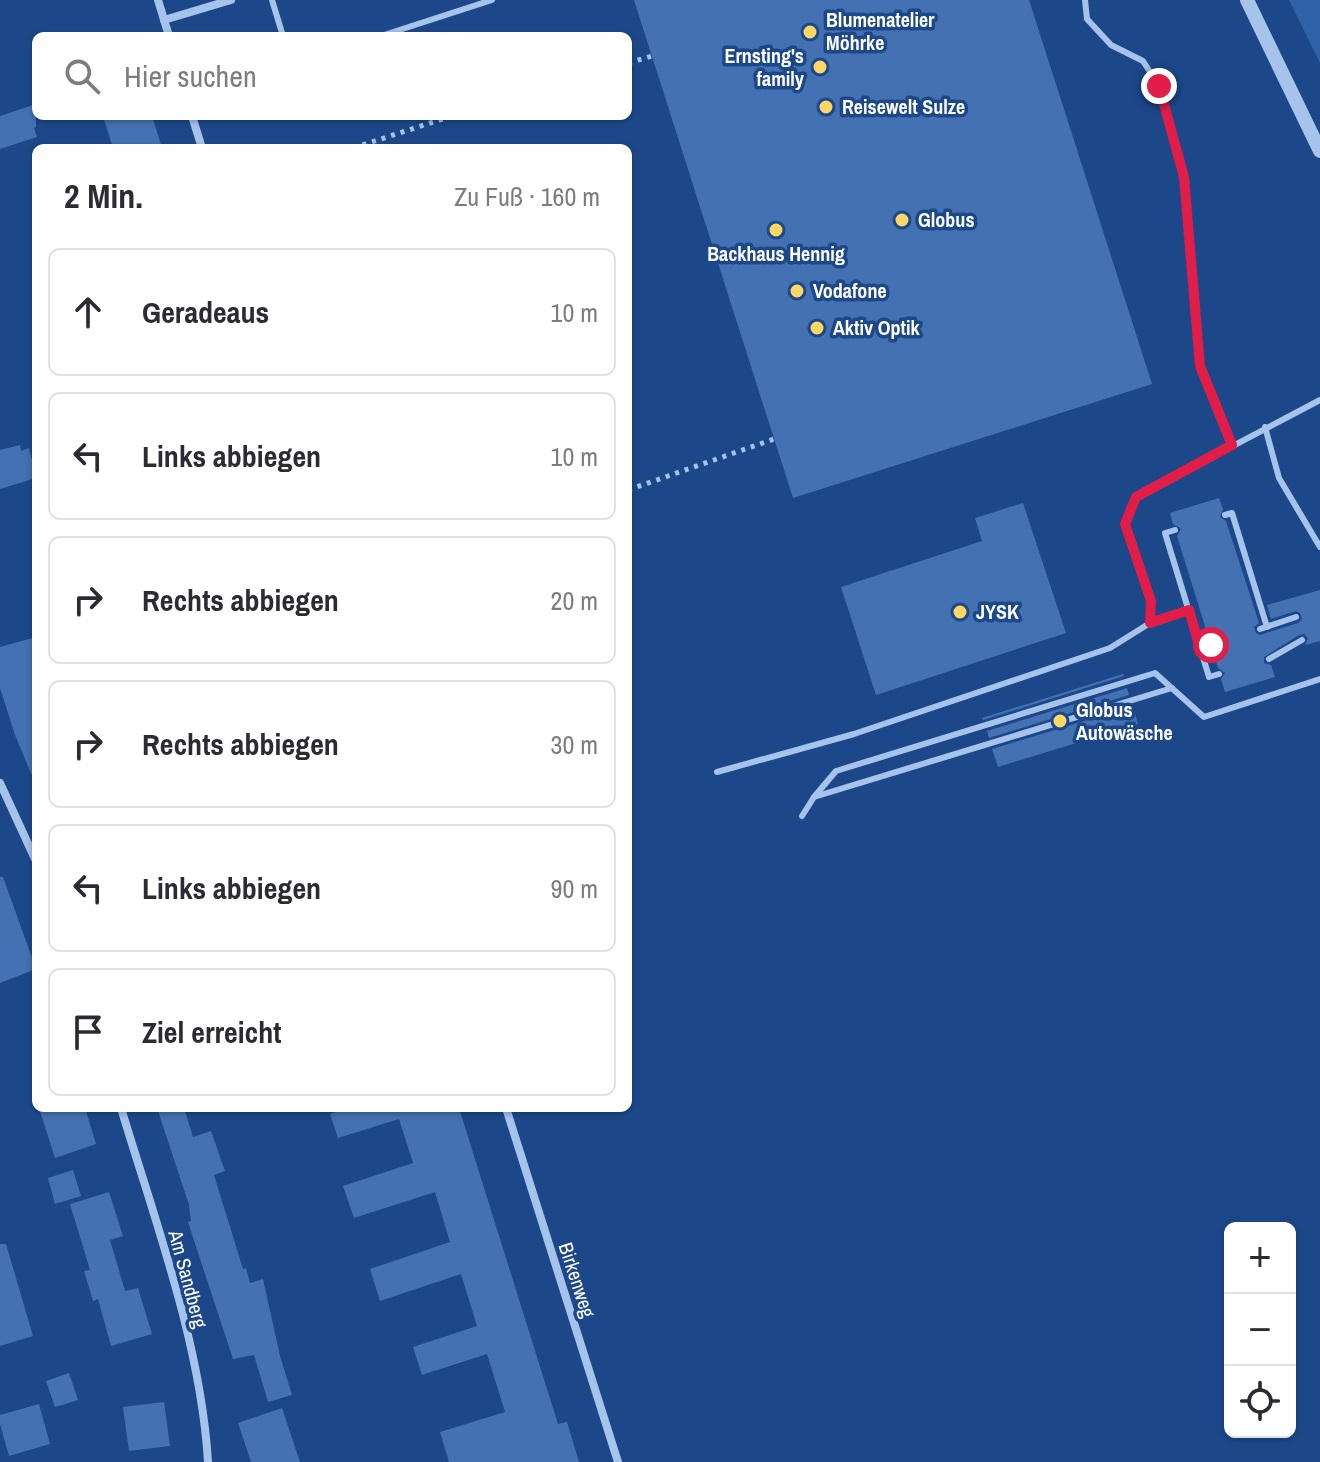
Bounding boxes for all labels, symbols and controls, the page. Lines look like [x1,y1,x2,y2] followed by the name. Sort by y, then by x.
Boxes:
[826,6,935,56] place label: Blumenatelier Möhrke
[801,23,819,41] marker: Blumenatelier Möhrke
[32,32,632,120] search box
[724,42,805,92] place label: Ernsting's family
[60,54,104,98] icon: search
[124,56,257,96] text: Hier suchen
[811,58,829,76] marker: Ernsting's family
[1141,68,1177,104] route end
[842,93,965,120] place label: Reisewelt Sulze
[817,98,835,116] marker: Reisewelt Sulze
[64,173,143,219] text: 2 Min.
[454,179,600,214] text: Zu Fuß · 160 m
[918,206,975,233] place label: Globus
[893,211,911,229] marker: Globus
[767,221,785,239] marker: Backhaus Hennig
[707,240,845,267] place label: Backhaus Hennig
[813,277,887,304] place label: Vodafone
[788,282,806,300] marker: Vodafone
[66,290,110,334] icon: ahead
[142,292,269,332] text: Geradeaus
[551,295,598,330] text: 10 m
[833,314,920,341] place label: Aktiv Optik
[808,319,826,337] marker: Aktiv Optik
[66,434,110,478] icon: left
[142,436,321,476] text: Links abbiegen
[551,439,598,474] text: 10 m
[66,578,110,622] icon: right
[142,580,339,620] text: Rechts abbiegen
[551,583,598,618] text: 20 m
[976,598,1019,625] place label: JYSK
[951,603,969,621] marker: JYSK
[1193,627,1229,663] route start
[1076,696,1173,746] place label: Globus Autowäsche
[1051,712,1069,730] marker: Globus Autowäsche
[66,722,110,766] icon: right
[142,724,339,764] text: Rechts abbiegen
[551,727,598,762] text: 30 m
[66,866,110,910] icon: left
[142,868,321,908] text: Links abbiegen
[551,871,598,906] text: 90 m
[66,1010,110,1054] icon: arrive
[142,1012,281,1052] text: Ziel erreicht
[1224,1222,1296,1438] map controls
[1224,1222,1296,1294] button: +
[162,1226,215,1331] street label: Am Sandberg
[553,1239,602,1321] street label: Birkenweg
[1224,1294,1296,1366] button: −
[1224,1366,1296,1438] button: locate

